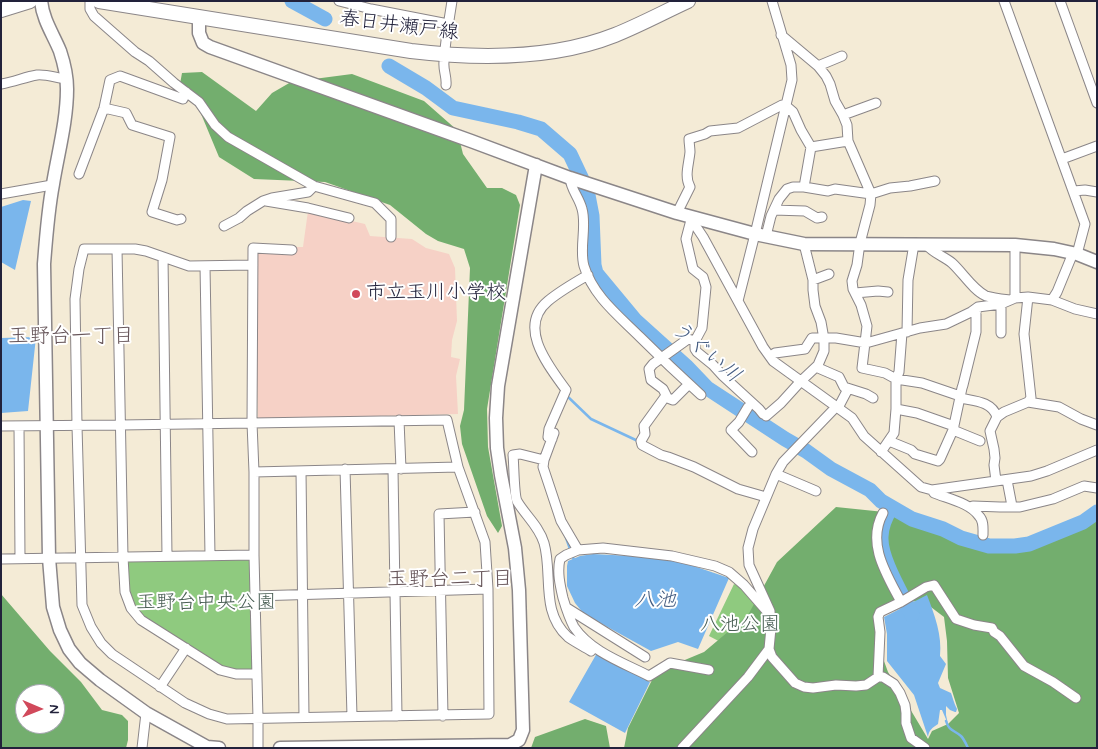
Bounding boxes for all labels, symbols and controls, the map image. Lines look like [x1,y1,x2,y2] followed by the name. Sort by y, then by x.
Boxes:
[338,8,460,46] street label: 春日井瀬戸線
[366,282,506,306] place label: 市立玉川小学校
[350,288,362,300] marker: 市立玉川小学校
[665,316,745,390] water label: うぐい川
[8,325,134,351] district label: 玉野台一丁目
[387,568,513,594] district label: 玉野台二丁目
[634,589,676,615] water label: 八池
[136,592,276,616] park label: 玉野台中央公園
[700,614,780,638] park label: 八池公園
[15,684,65,734] north arrow
[45,704,63,714] text: N

